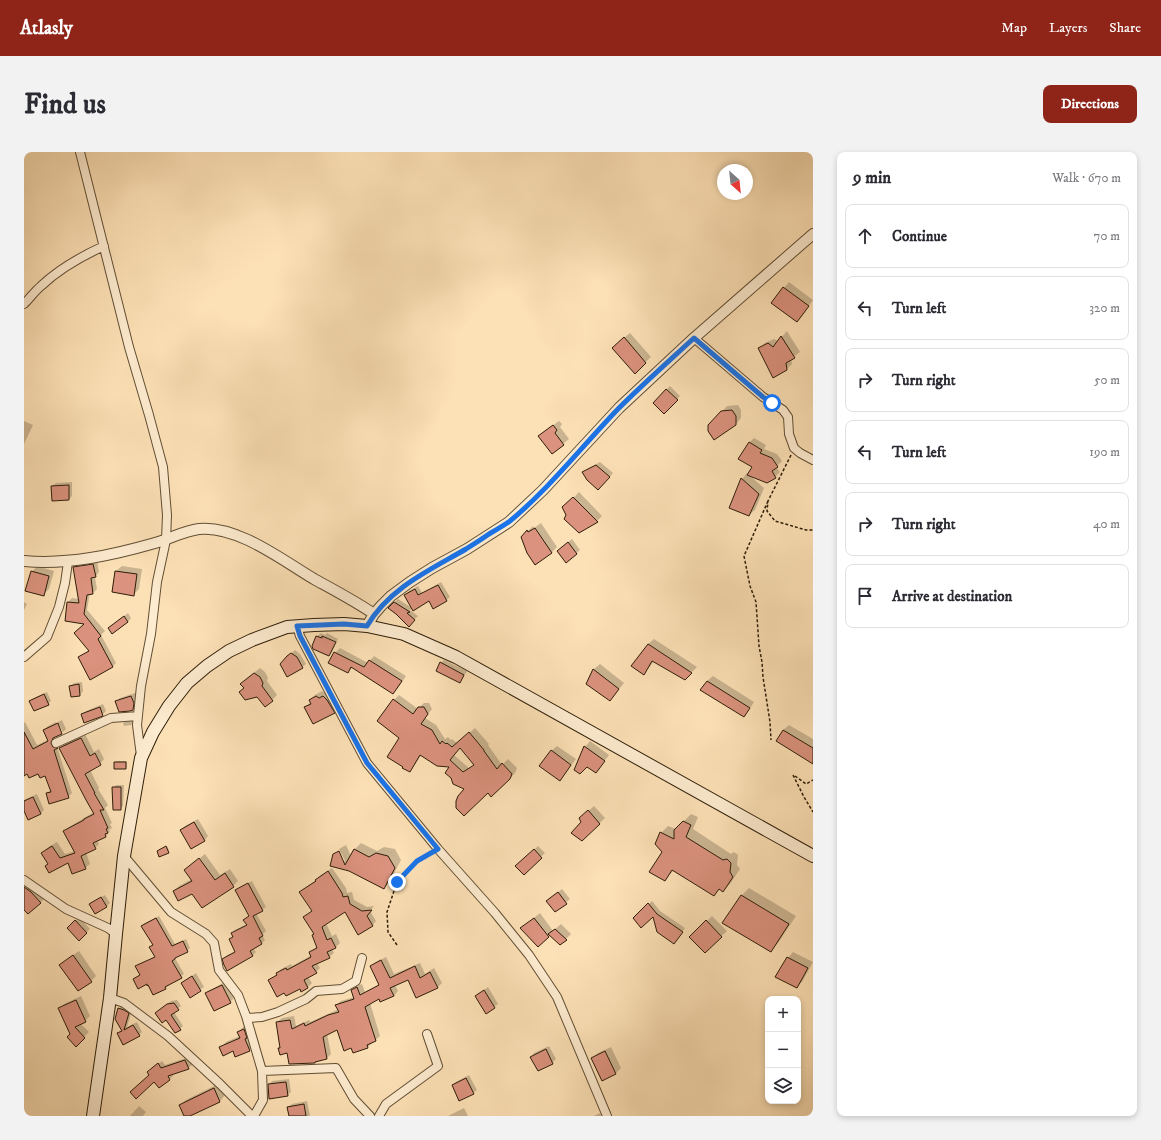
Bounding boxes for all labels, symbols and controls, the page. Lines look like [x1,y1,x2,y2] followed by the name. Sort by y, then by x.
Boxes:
[20,17,73,40] text: Atlasly
[1001,19,1027,37] text: Map
[1049,19,1087,37] text: Layers
[1109,19,1141,37] text: Share
[1043,85,1137,123] button: Directions
[24,87,106,122] text: Find us
[717,164,753,200] north arrow
[853,167,891,189] text: 9 min
[1052,170,1121,186] text: Walk · 670 m
[854,225,876,247] icon: ahead
[892,227,947,246] text: Continue
[1094,228,1120,244] text: 70 m
[854,297,876,319] icon: left
[892,299,946,318] text: Turn left
[1089,300,1120,316] text: 320 m
[854,369,876,391] icon: right
[892,371,955,390] text: Turn right
[1094,372,1120,388] text: 50 m
[763,394,781,412] route start
[854,441,876,463] icon: left
[892,443,946,462] text: Turn left
[1089,444,1120,460] text: 190 m
[854,513,876,535] icon: right
[892,515,955,534] text: Turn right
[1093,516,1120,532] text: 40 m
[854,585,876,607] icon: arrive
[892,587,1012,606] text: Arrive at destination
[388,873,406,891] route end
[765,996,801,1104] map controls
[765,996,801,1032] button: +
[765,1032,801,1068] button: −
[765,1068,801,1104] button: layers

